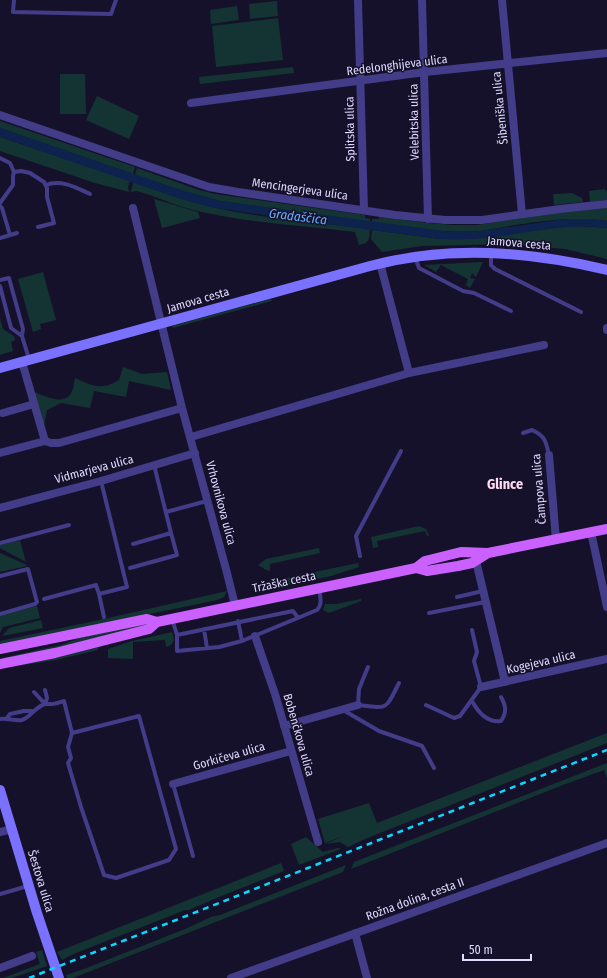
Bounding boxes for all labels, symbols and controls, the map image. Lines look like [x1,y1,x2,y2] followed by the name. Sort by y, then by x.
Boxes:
[346,52,448,78] street label: Redelonghijeva ulica
[488,71,511,145] street label: Šibeniška ulica
[406,83,422,160] street label: Velebitska ulica
[342,96,358,162] street label: Splitska ulica
[251,175,349,203] street label: Mencingerjeva ulica
[268,205,328,228] water label: Gradaščica
[486,233,552,253] street label: Jamova cesta
[165,284,231,316] street label: Jamova cesta
[53,452,135,486] street label: Vidmarjeva ulica
[528,453,549,525] street label: Čampova ulica
[203,459,239,547] street label: Vrhovnikova ulica
[487,476,523,493] district label: Glince
[251,568,317,596] street label: Tržaška cesta
[505,647,577,677] street label: Kogejeva ulica
[280,692,318,778] street label: Bobenčkova ulica
[191,739,267,773] street label: Gorkičeva ulica
[25,848,58,914] street label: Šestova ulica
[364,875,466,923] street label: Rožna dolina, cesta II
[463,936,531,962] scale bar
[469,943,493,957] text: 50 m

